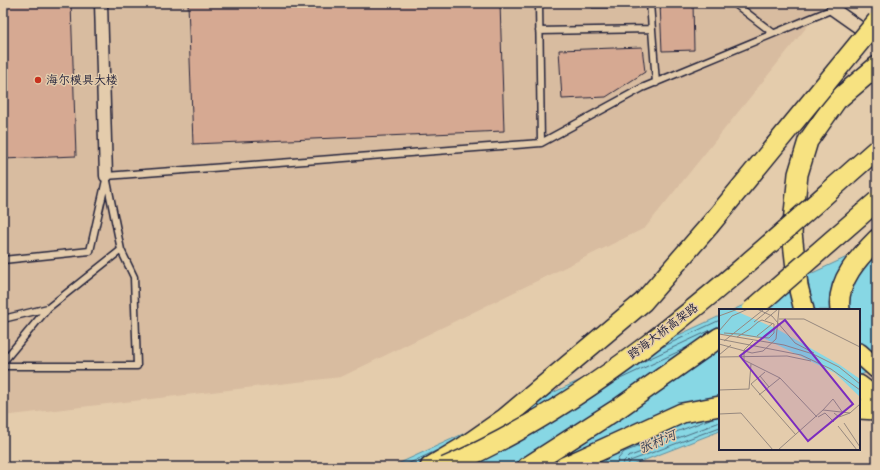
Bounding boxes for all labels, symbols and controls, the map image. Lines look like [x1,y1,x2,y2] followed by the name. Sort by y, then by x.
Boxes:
[46,69,118,91] place label: 海尔模具大楼
[33,75,43,85] marker: 海尔模具大楼
[623,297,703,365] street label: 跨海大桥高架路
[719,309,860,450] inset map
[635,422,681,460] water label: 张村河

